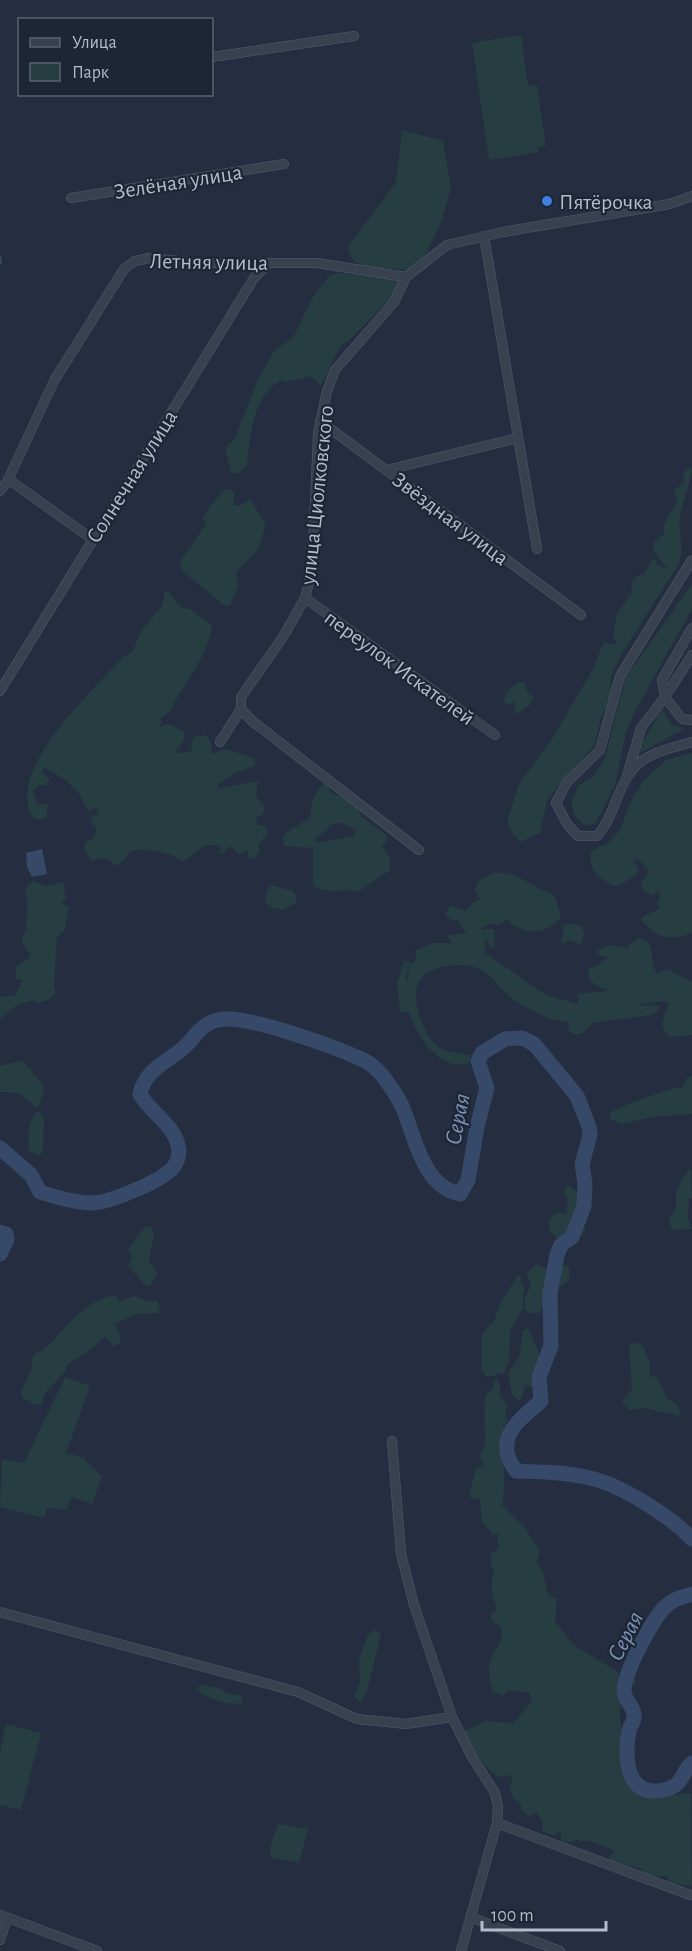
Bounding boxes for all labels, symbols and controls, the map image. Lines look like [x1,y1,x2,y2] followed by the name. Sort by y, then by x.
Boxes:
[18,18,213,96] legend
[72,34,117,52] text: Улица
[72,64,110,82] text: Парк
[112,161,244,203] street label: Зелёная улица
[559,191,653,213] place label: Пятёрочка
[540,194,554,208] marker: Пятёрочка
[150,250,268,274] street label: Летняя улица
[297,404,337,587] street label: улица Циолковского
[82,406,181,547] street label: Солнечная улица
[388,468,513,569] street label: Звёздная улица
[320,606,478,729] street label: переулок Искателей
[441,1091,475,1147] water label: Серая
[603,1608,648,1665] water label: Серая
[482,1894,606,1932] scale bar
[491,1907,534,1925] text: 100 m

